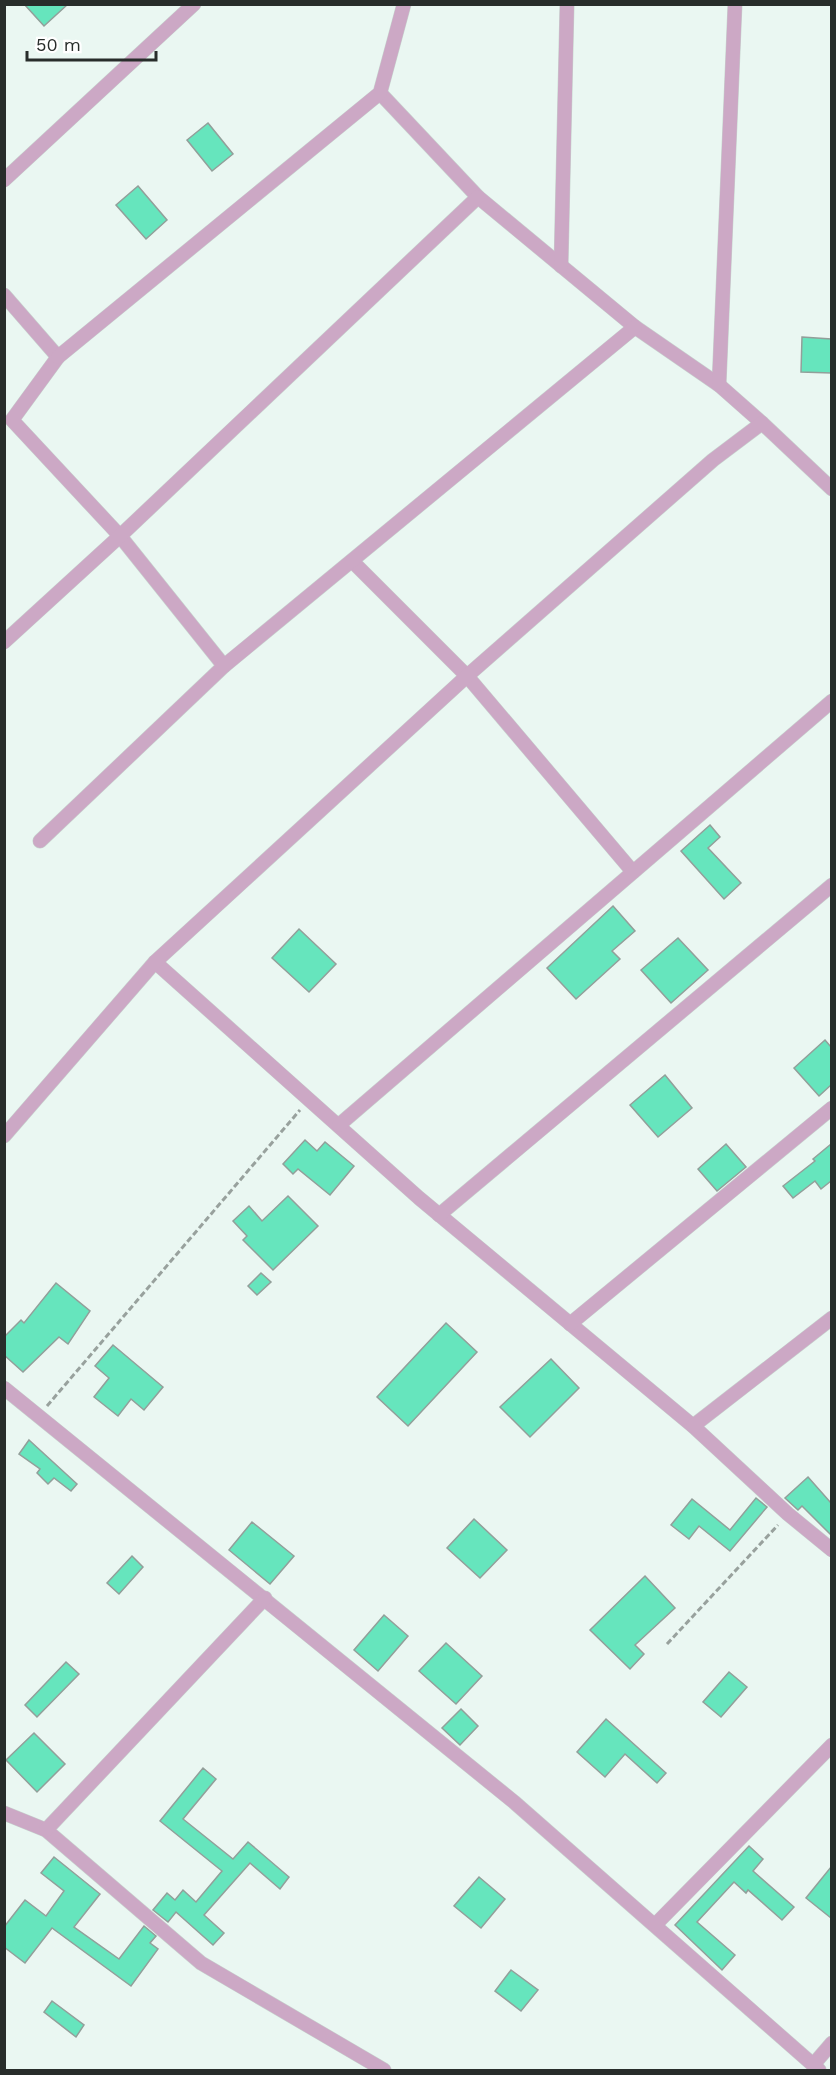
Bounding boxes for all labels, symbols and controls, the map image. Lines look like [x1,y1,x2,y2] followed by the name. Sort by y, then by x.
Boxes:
[27,24,156,62] scale bar
[36,34,81,55] text: 50 m

